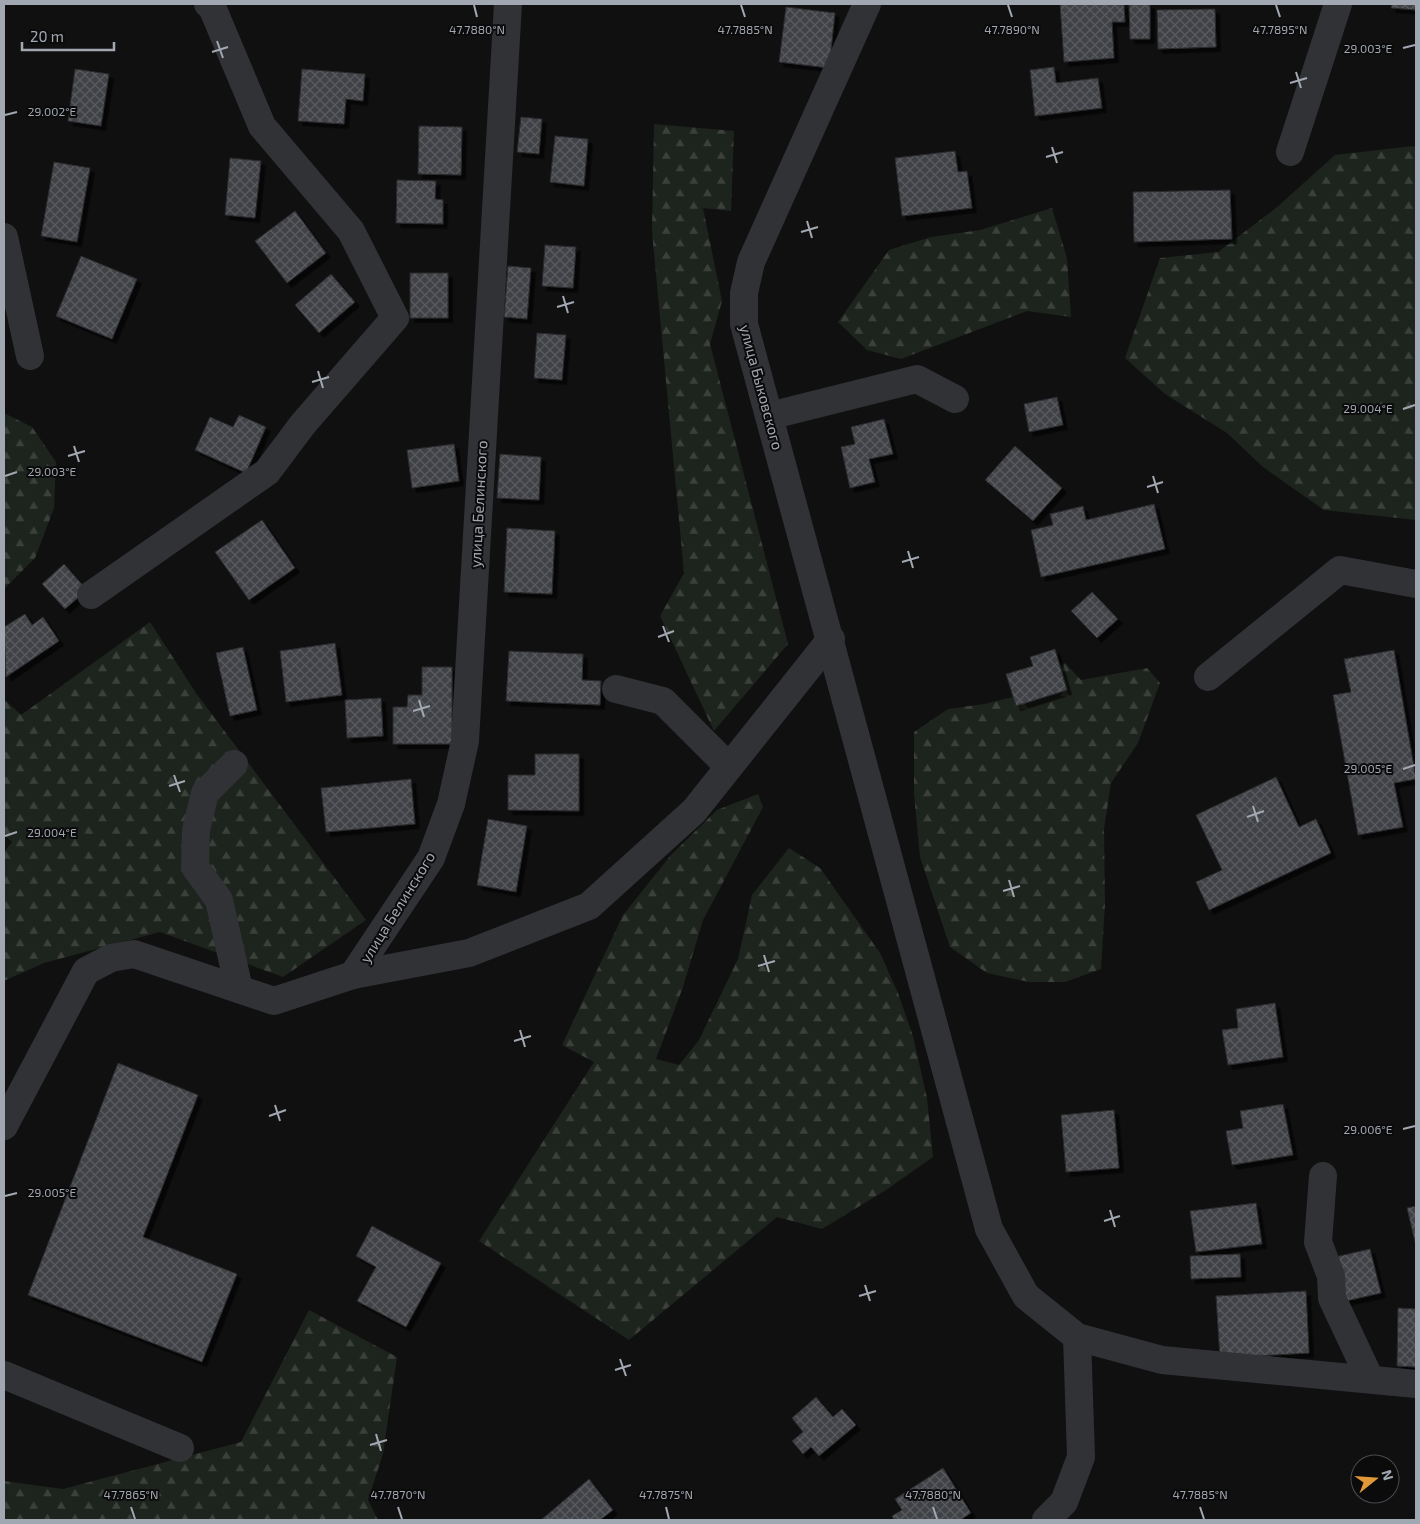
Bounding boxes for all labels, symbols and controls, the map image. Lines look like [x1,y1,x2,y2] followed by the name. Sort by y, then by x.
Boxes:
[22,20,115,52] scale bar
[449,22,505,36] text: 47.7880°N
[717,22,773,36] text: 47.7885°N
[984,22,1040,36] text: 47.7890°N
[1253,22,1307,36] text: 47.7895°N
[30,27,64,45] text: 20 m
[1344,41,1393,55] text: 29.003°E
[28,104,77,118] text: 29.002°E
[736,322,787,452] street label: улица Быковского
[1343,401,1393,415] text: 29.004°E
[466,440,491,568] street label: улица Белинского
[28,464,77,478] text: 29.003°E
[1344,761,1392,775] text: 29.005°E
[27,825,77,839] text: 29.004°E
[356,848,439,966] street label: улица Белинского
[1344,1122,1393,1136] text: 29.006°E
[28,1185,76,1199] text: 29.005°E
[1350,1454,1400,1504] north arrow
[1378,1468,1398,1482] text: N
[104,1487,158,1501] text: 47.7865°N
[371,1487,425,1501] text: 47.7870°N
[639,1487,693,1501] text: 47.7875°N
[905,1487,961,1501] text: 47.7880°N
[1172,1487,1228,1501] text: 47.7885°N

